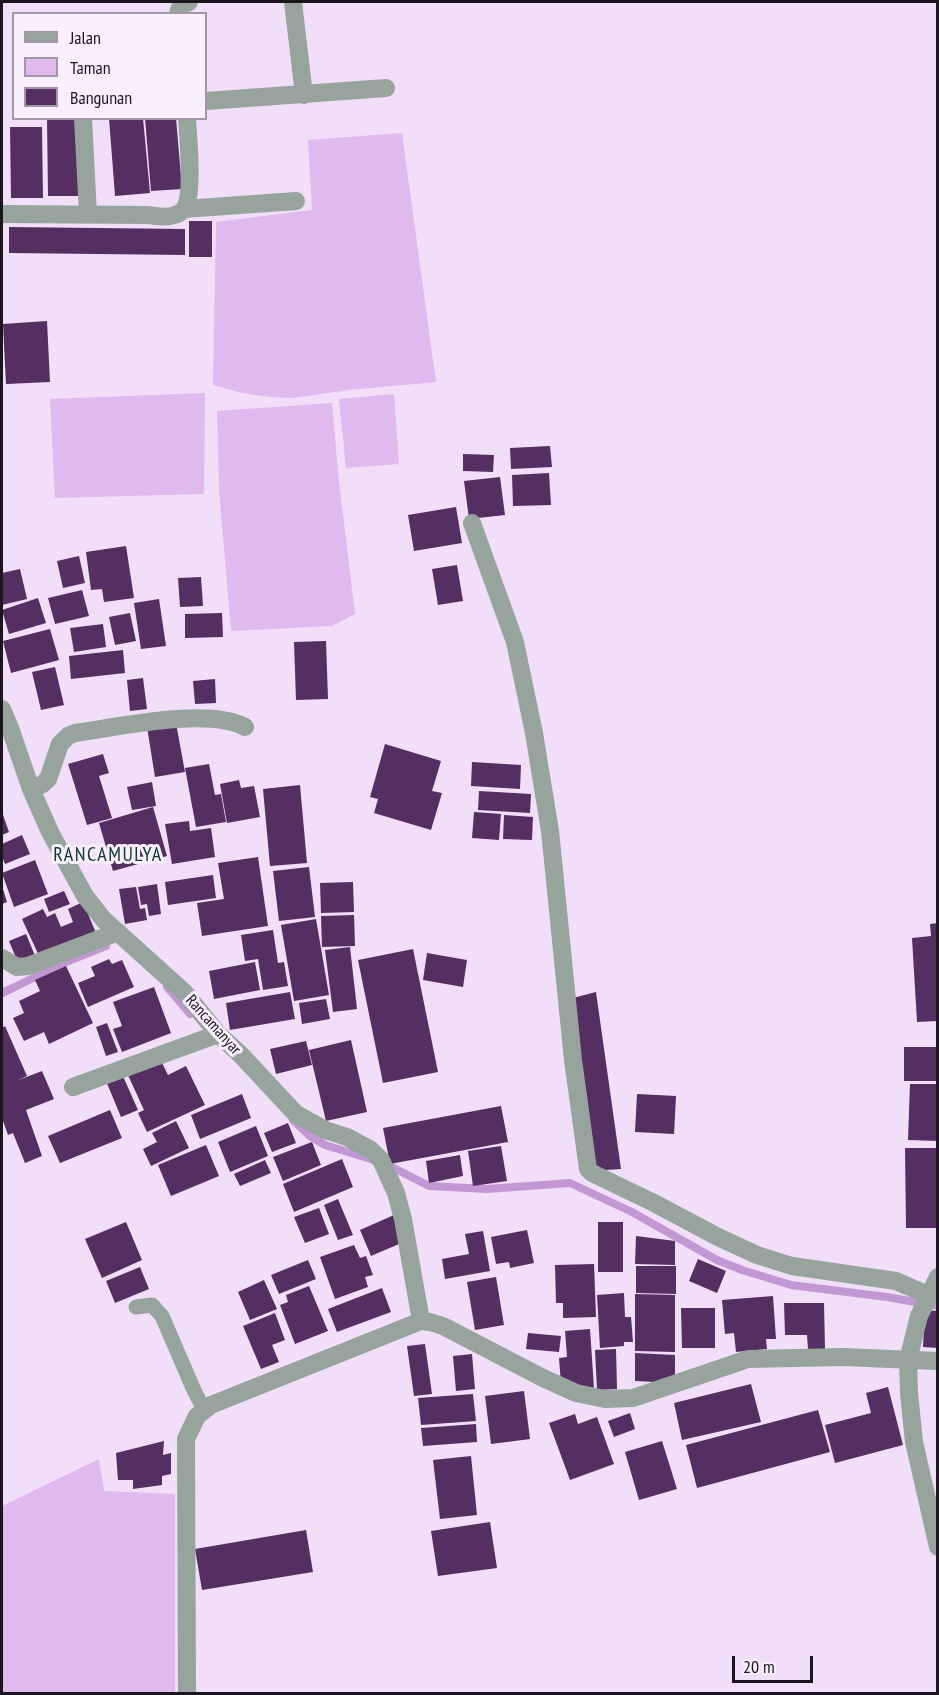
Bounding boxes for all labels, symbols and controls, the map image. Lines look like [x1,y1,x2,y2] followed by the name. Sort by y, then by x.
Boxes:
[12,12,207,120] legend
[70,26,101,49] text: Jalan
[70,56,111,79] text: Taman
[70,86,132,109] text: Bangunan
[53,843,163,867] district label: RANCAMULYA
[181,991,245,1059] street label: Rancamanyar
[735,1644,816,1682] scale bar
[743,1655,775,1678] text: 20 m

